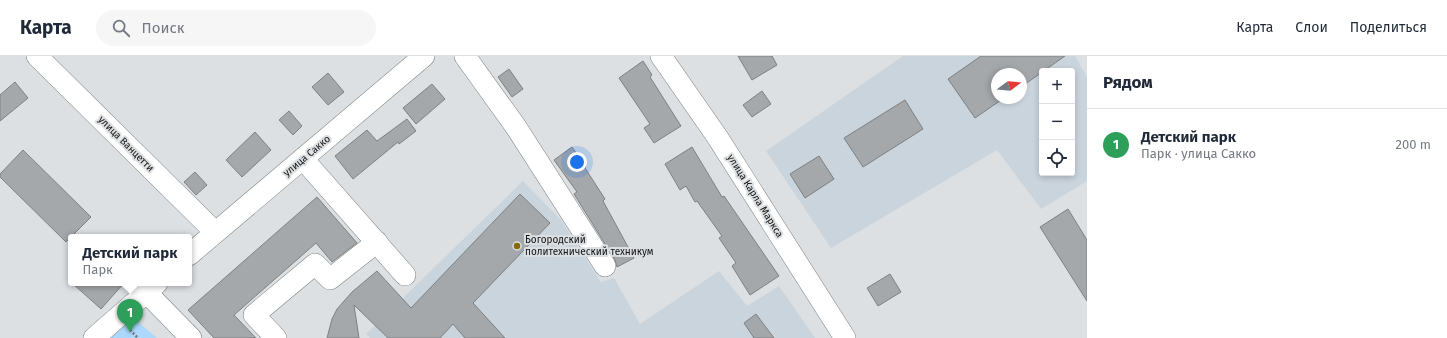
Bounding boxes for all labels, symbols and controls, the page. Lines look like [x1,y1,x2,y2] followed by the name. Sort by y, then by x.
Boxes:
[96,10,376,46] search box
[20,16,72,39] text: Карта
[110,17,132,39] icon: search
[142,19,184,37] text: Поиск
[1236,19,1273,36] text: Карта
[1295,19,1328,36] text: Слои
[1350,19,1427,36] text: Поделиться
[991,68,1027,104] north arrow
[1039,68,1075,176] map controls
[1039,68,1075,104] button: +
[1103,72,1153,93] text: Рядом
[1039,104,1075,140] button: −
[96,114,156,174] street label: улица Ванцетти
[1141,128,1236,146] text: Детский парк
[281,133,333,179] street label: улица Сакко
[1113,137,1119,152] text: 1
[1395,137,1431,152] text: 200 m
[1039,140,1075,176] button: locate
[1141,146,1256,161] text: Парк · улица Сакко
[567,152,587,172] your location
[725,152,785,240] street label: улица Карла Маркса
[68,234,192,286] popup
[525,234,654,258] place label: Богородский политехнический техникум
[512,241,522,251] marker: Богородский политехнический техникум
[83,244,177,262] text: Детский парк
[83,262,113,277] text: Парк
[117,299,143,332] pin: 1

